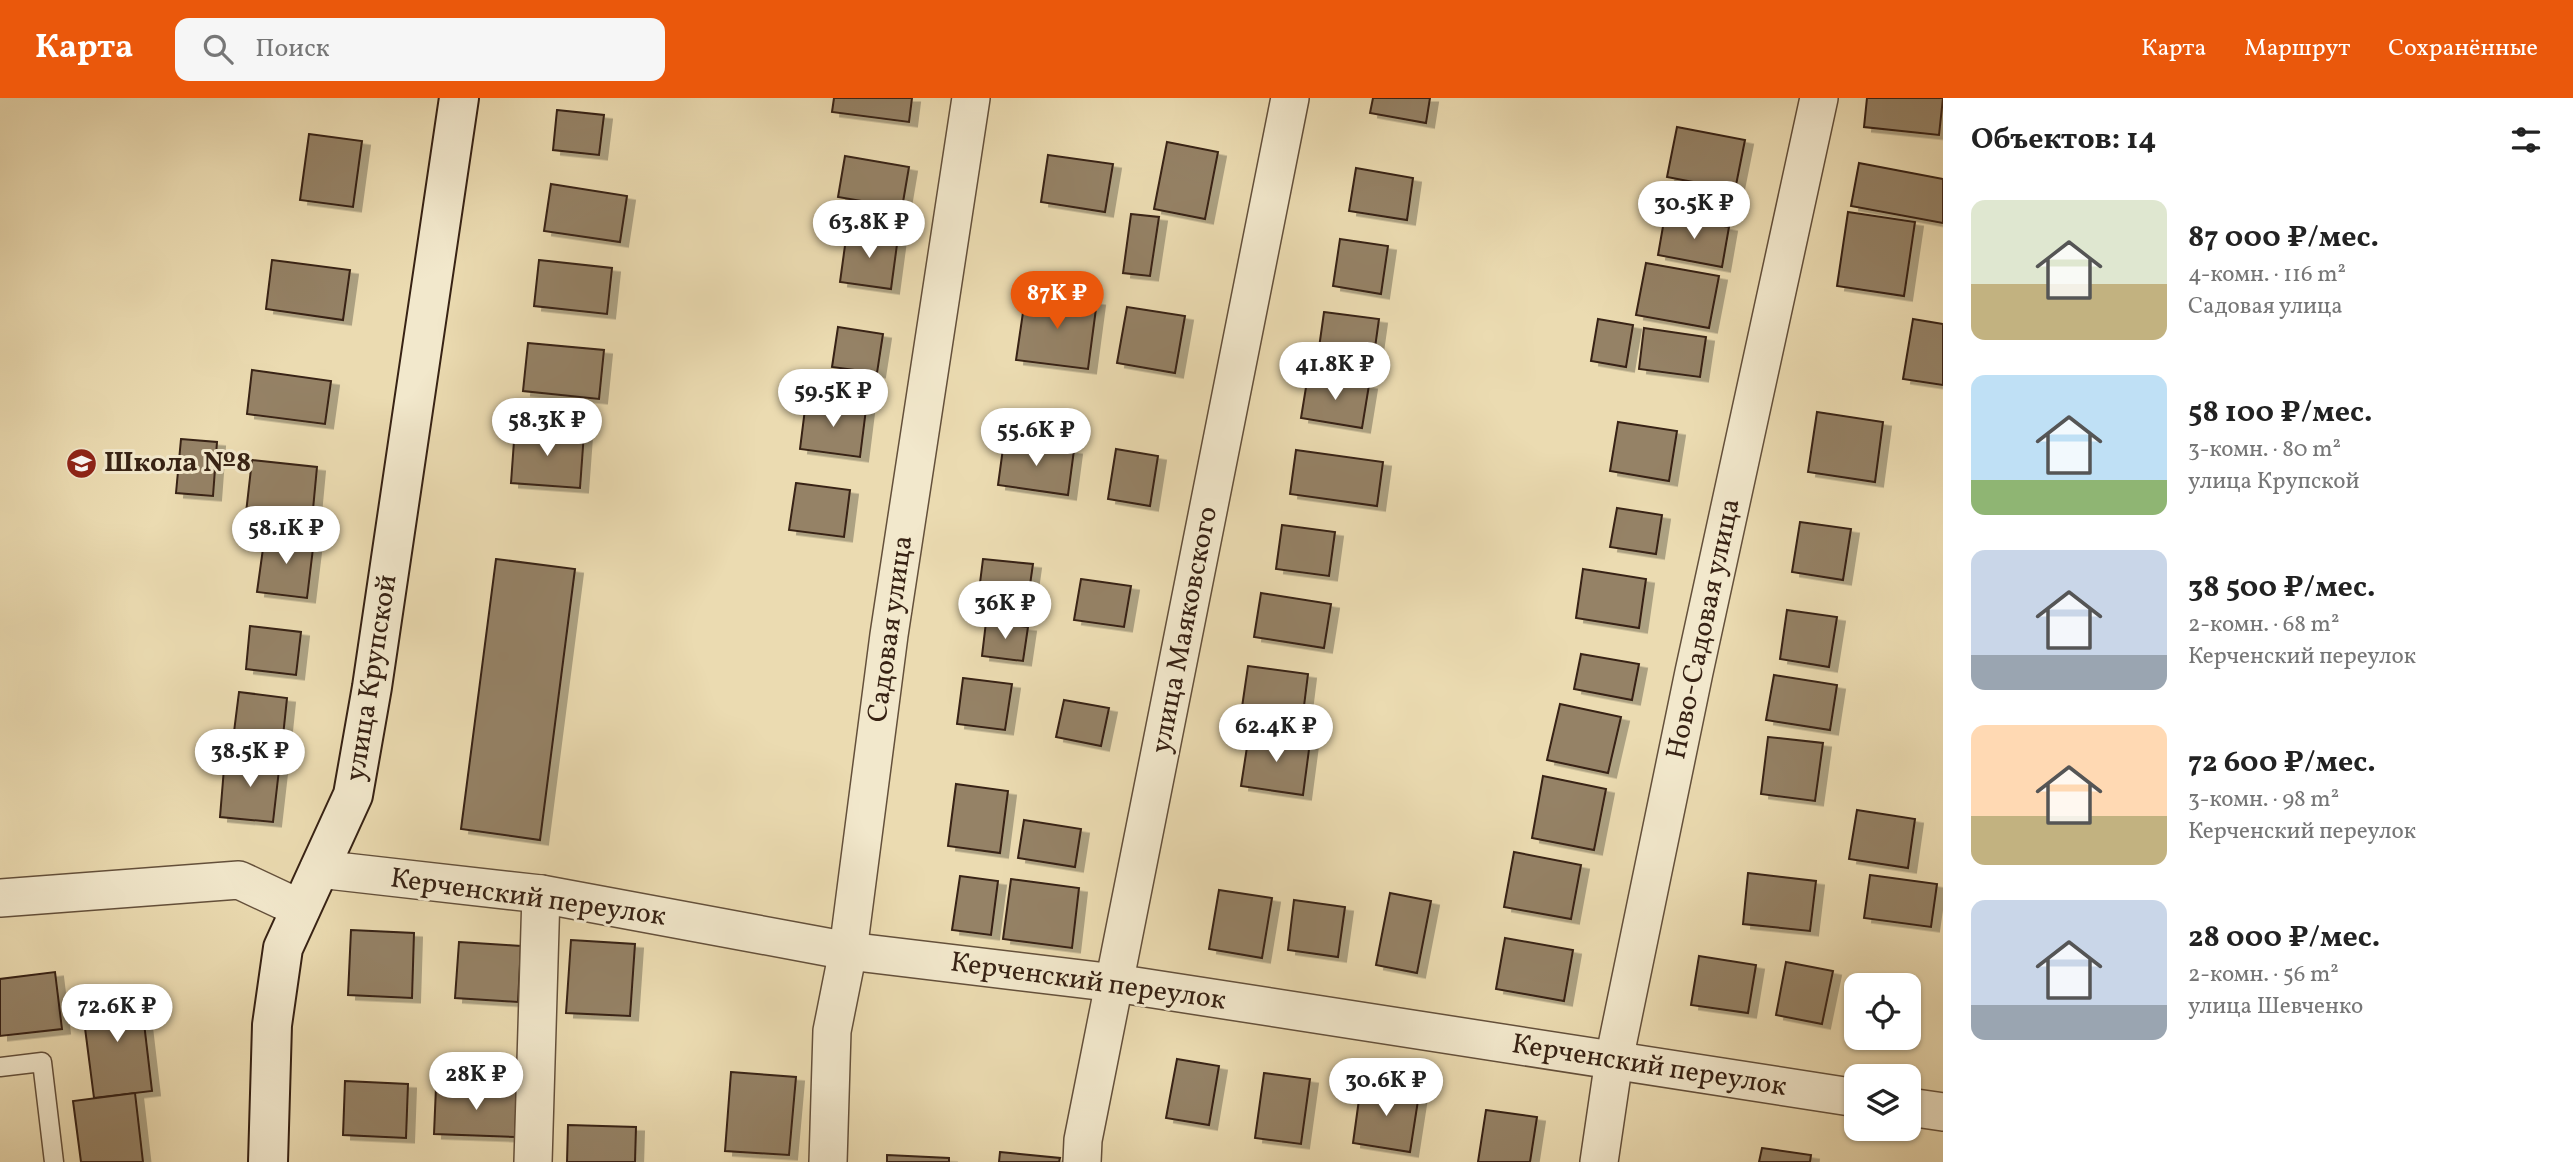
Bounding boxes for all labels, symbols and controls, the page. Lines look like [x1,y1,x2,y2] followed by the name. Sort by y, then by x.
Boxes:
[175,18,665,81] search box
[35,26,133,72] text: Карта
[199,30,237,68] icon: search
[255,31,330,67] text: Поиск
[2141,32,2206,66] text: Карта
[2244,32,2350,66] text: Маршрут
[2388,32,2538,66] text: Сохранённые
[1971,119,2156,161] text: Объектов: 14
[2507,121,2545,159] icon: filters
[1629,181,1759,241] pin: 30.5K ₽
[1654,188,1734,220] text: 30.5K ₽
[804,200,934,260] pin: 63.8K ₽
[829,207,909,239] text: 63.8K ₽
[2188,217,2379,259] text: 87 000 ₽/мес.
[2027,228,2111,312] icon: home
[2188,259,2346,291] text: 4-комн. · 116 m²
[1008,272,1106,331] pin: 87K ₽
[1027,278,1087,310] text: 87K ₽
[2188,291,2343,323] text: Садовая улица
[1270,342,1400,402] pin: 41.8K ₽
[1295,349,1375,381] text: 41.8K ₽
[768,370,898,429] pin: 59.5K ₽
[794,376,872,408] text: 59.5K ₽
[2188,392,2372,434] text: 58 100 ₽/мес.
[482,398,612,458] pin: 58.3K ₽
[2027,403,2111,487] icon: home
[508,405,586,437] text: 58.3K ₽
[971,408,1101,468] pin: 55.6K ₽
[997,415,1075,447] text: 55.6K ₽
[2188,434,2341,466] text: 3-комн. · 80 m²
[104,444,251,483] place label: Школа №8
[64,446,98,480] school or university icon: Школа №8
[2188,466,2359,498] text: улица Крупской
[1657,495,1751,763] street label: Ново-Садовая улица
[1142,503,1228,757] street label: улица Маяковского
[221,506,351,566] pin: 58.1K ₽
[248,513,324,545] text: 58.1K ₽
[859,533,923,725] street label: Садовая улица
[2188,567,2375,609] text: 38 500 ₽/мес.
[336,572,408,784] street label: улица Крупской
[2027,578,2111,662] icon: home
[956,582,1054,641] pin: 36K ₽
[974,588,1036,620] text: 36K ₽
[2188,609,2339,641] text: 2-комн. · 68 m²
[2188,641,2416,673] text: Керченский переулок
[1211,704,1341,764] pin: 62.4K ₽
[1235,711,1317,743] text: 62.4K ₽
[185,730,315,789] pin: 38.5K ₽
[211,736,289,768] text: 38.5K ₽
[2188,742,2376,784] text: 72 600 ₽/мес.
[2027,753,2111,837] icon: home
[2188,784,2339,816] text: 3-комн. · 98 m²
[2188,816,2416,848] text: Керченский переулок
[388,859,668,937] street label: Керченский переулок
[2188,917,2380,959] text: 28 000 ₽/мес.
[2027,928,2111,1012] icon: home
[948,943,1228,1021] street label: Керченский переулок
[2188,959,2339,991] text: 2-комн. · 56 m²
[1844,973,1921,1141] map controls
[1844,973,1921,1050] button: locate
[52,984,182,1044] pin: 72.6K ₽
[78,991,156,1023] text: 72.6K ₽
[2188,991,2363,1023] text: улица Шевченко
[1509,1025,1789,1107] street label: Керченский переулок
[427,1052,525,1112] pin: 28K ₽
[1321,1058,1451,1118] pin: 30.6K ₽
[445,1059,507,1091] text: 28K ₽
[1844,1064,1921,1141] button: layers
[1345,1065,1427,1097] text: 30.6K ₽

